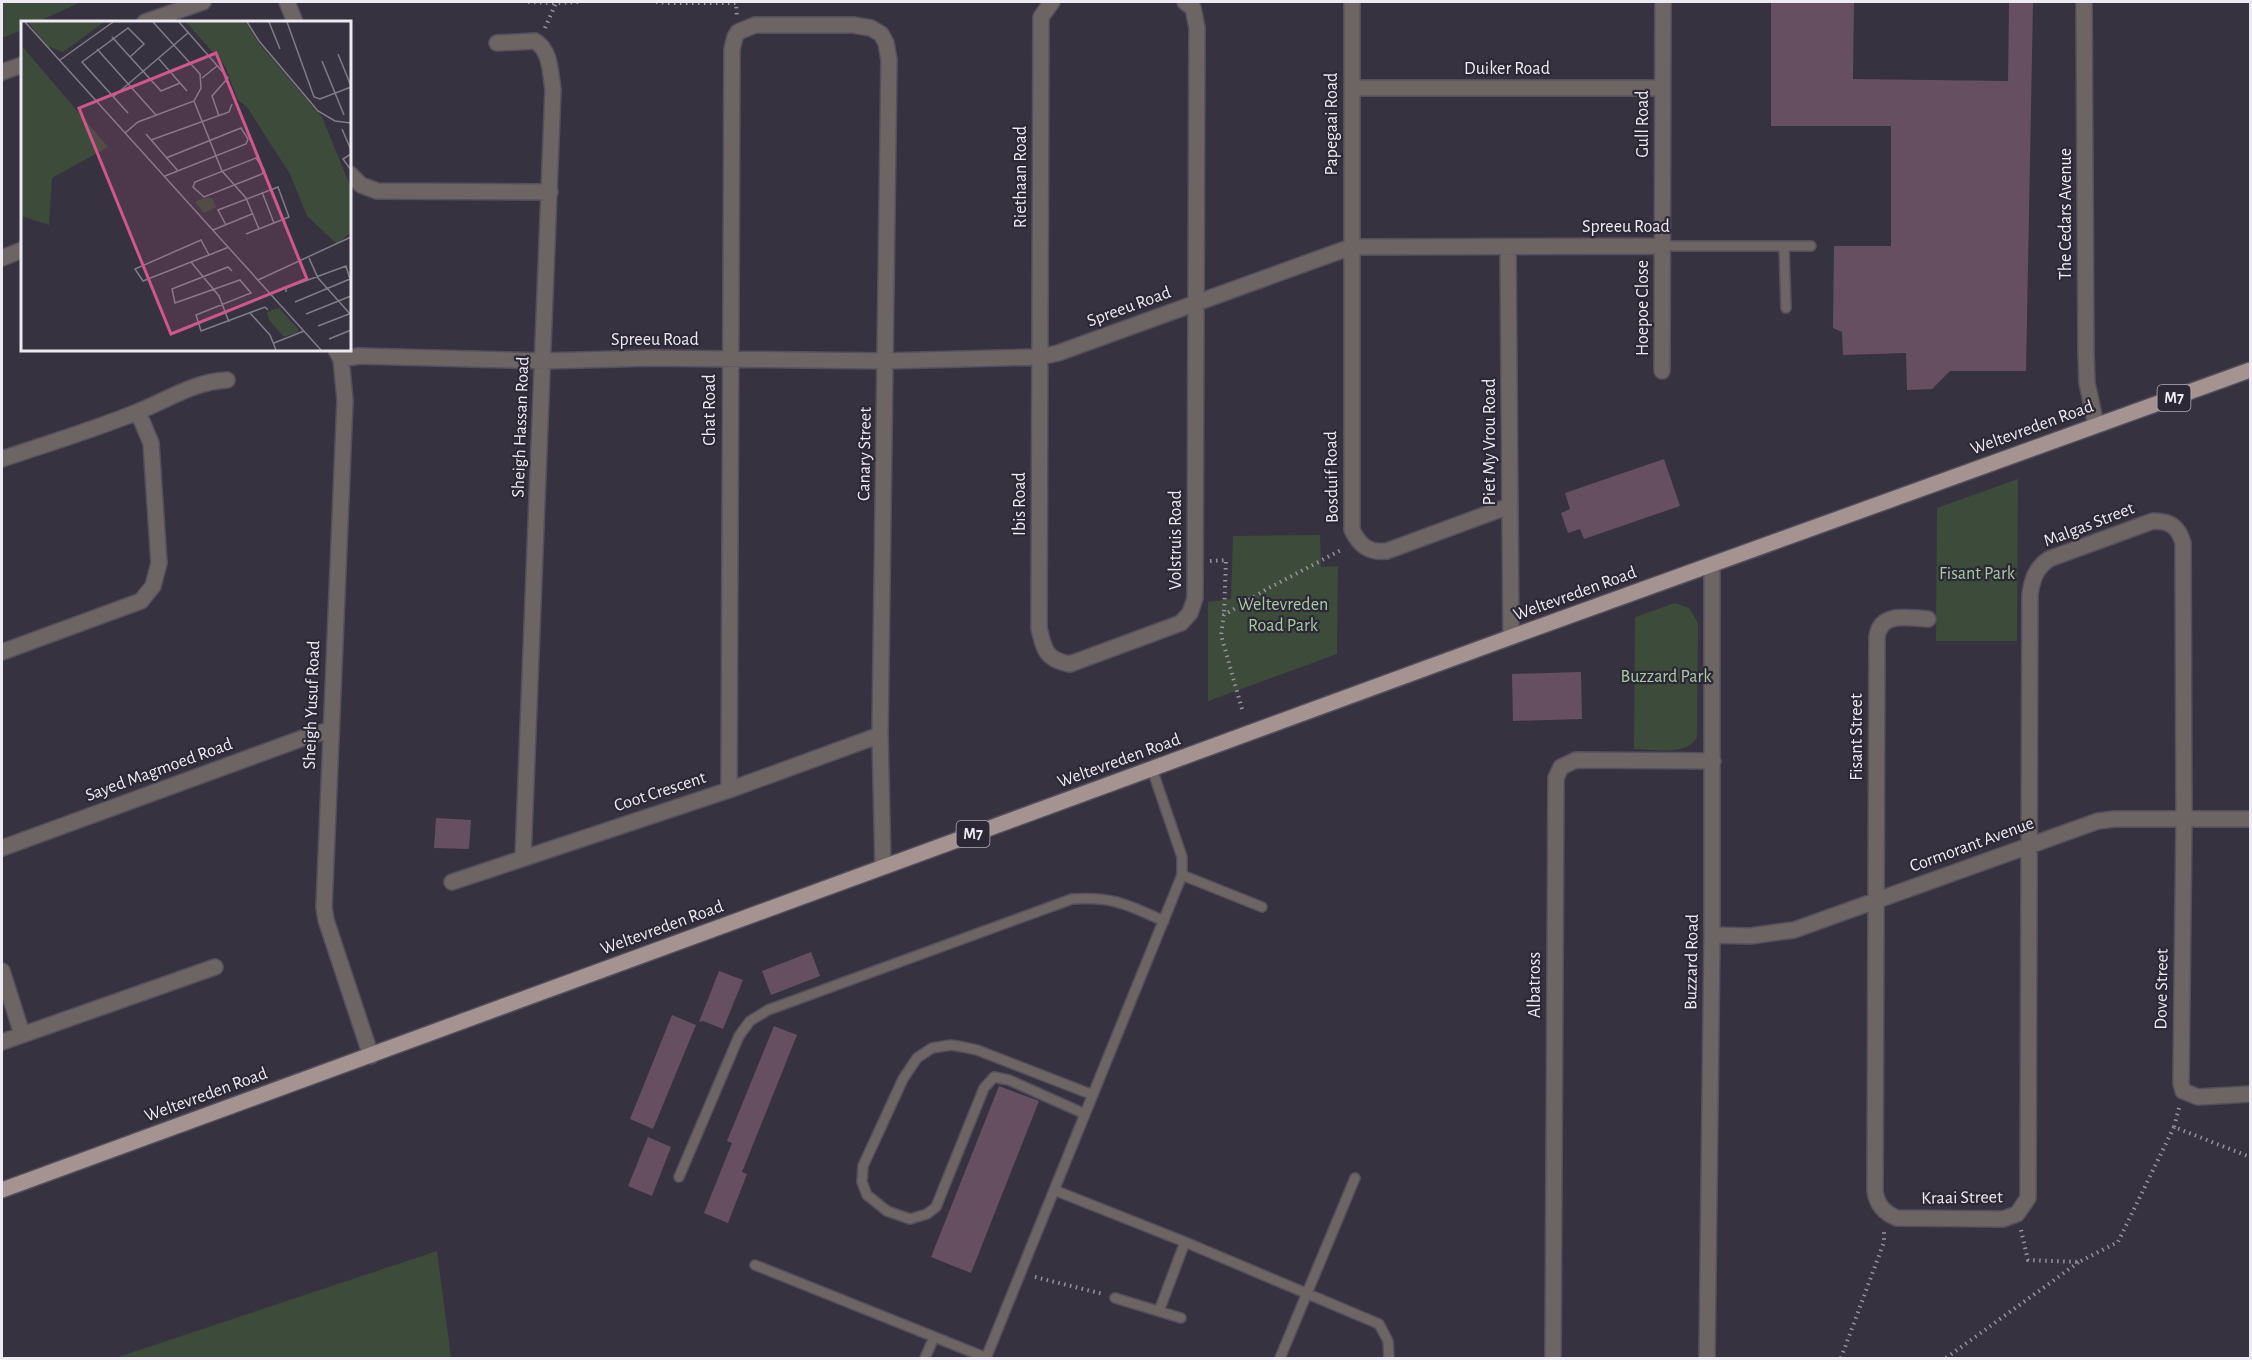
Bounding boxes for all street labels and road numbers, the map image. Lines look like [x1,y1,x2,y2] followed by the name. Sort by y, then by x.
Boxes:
[1464,60,1550,78] street label: Duiker Road
[1323,73,1341,175] street label: Papegaai Road
[1634,90,1652,158] street label: Gull Road
[1012,126,1030,228] street label: Riethaan Road
[2057,148,2075,280] street label: The Cedars Avenue
[1582,218,1670,236] street label: Spreeu Road
[1634,260,1652,356] street label: Hoepoe Close
[1085,284,1173,330] street label: Spreeu Road
[611,331,699,349] street label: Spreeu Road
[510,356,532,498] street label: Sheigh Hassan Road
[701,374,719,446] street label: Chat Road
[1481,378,1499,506] street label: Piet My Vrou Road
[2158,385,2190,411] road number: M7
[1968,397,2096,459] street label: Weltevreden Road
[855,407,875,501] street label: Canary Street
[1322,431,1342,523] street label: Bosduif Road
[1011,472,1029,536] street label: Ibis Road
[1167,490,1185,590] street label: Volstruis Road
[2041,499,2137,551] street label: Malgas Street
[1511,563,1639,625] street label: Weltevreden Road
[301,640,323,770] street label: Sheigh Yusuf Road
[1848,693,1866,781] street label: Fisant Street
[1055,730,1183,792] street label: Weltevreden Road
[83,735,235,805] street label: Sayed Magmoed Road
[612,769,708,815] street label: Coot Crescent
[1907,814,2037,876] street label: Cormorant Avenue
[956,821,990,847] road number: M7
[598,897,726,959] street label: Weltevreden Road
[1682,914,1702,1010] street label: Buzzard Road
[2152,948,2172,1030] street label: Dove Street
[1526,952,1544,1018] street label: Albatross
[142,1064,270,1126] street label: Weltevreden Road
[1921,1188,2003,1208] street label: Kraai Street

